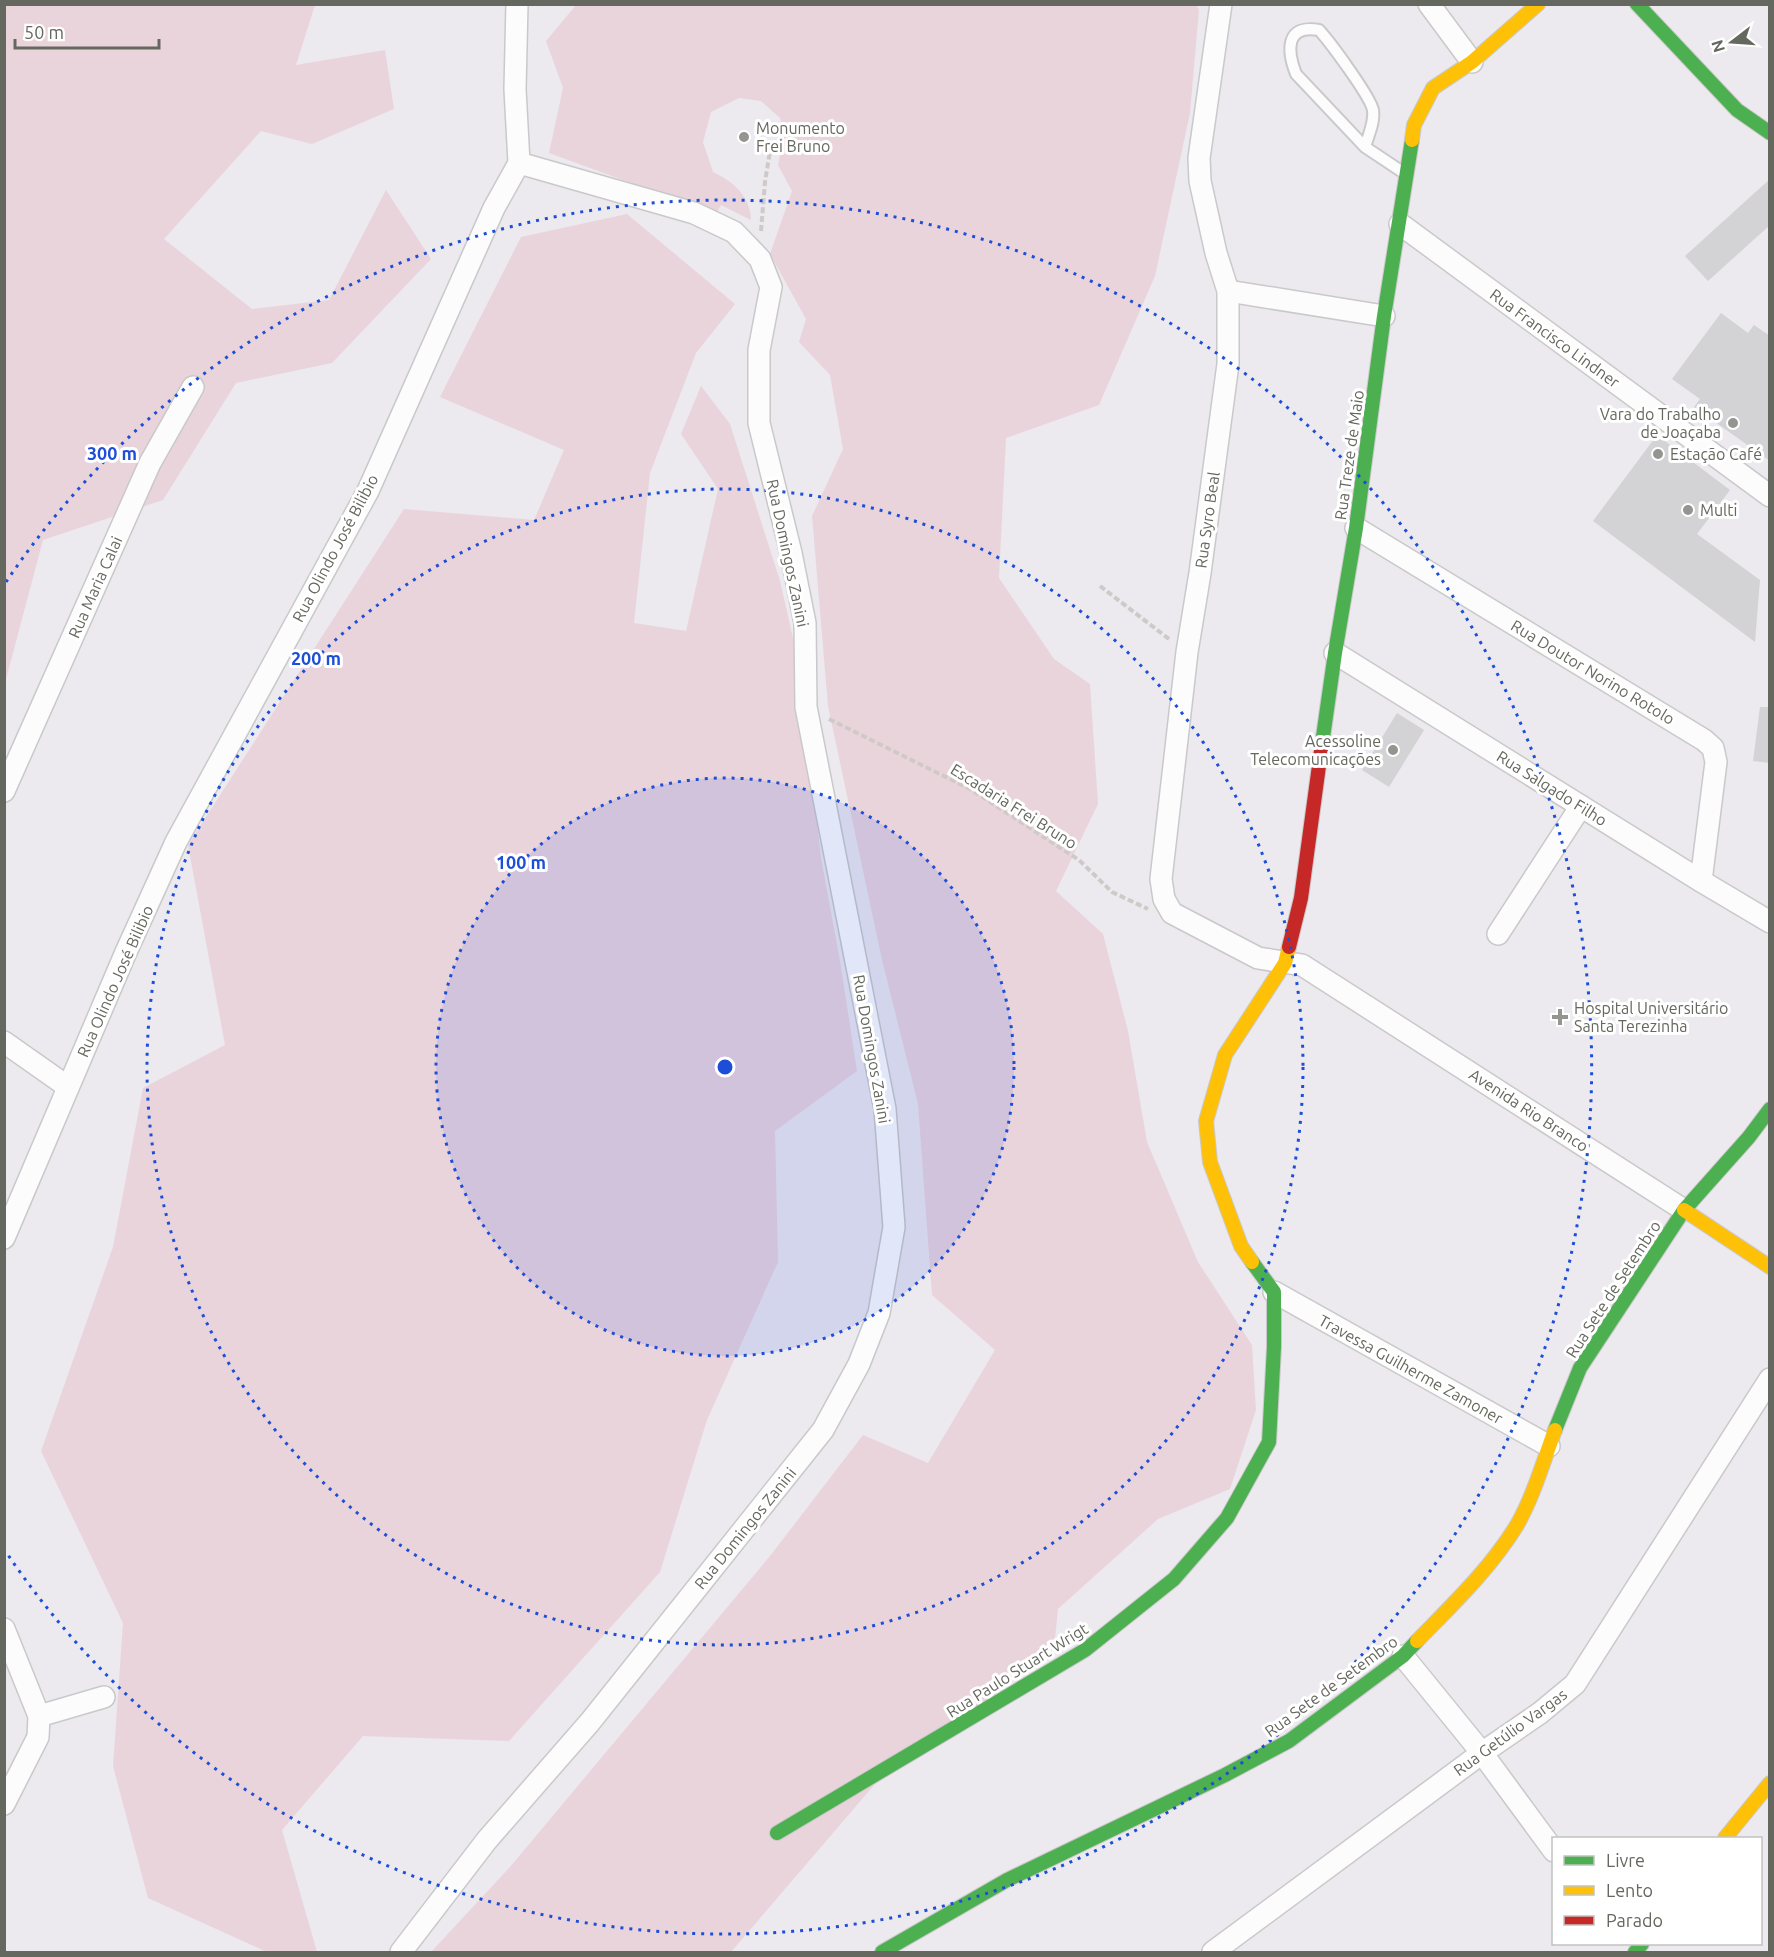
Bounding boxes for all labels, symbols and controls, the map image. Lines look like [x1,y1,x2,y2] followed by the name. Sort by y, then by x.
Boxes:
[15,12,159,50] scale bar
[1702,12,1762,72] north arrow
[24,22,64,42] text: 50 m
[1707,38,1728,55] text: N
[756,119,845,155] place label: Monumento Frei Bruno
[737,130,751,144] marker: Monumento Frei Bruno
[1487,285,1623,391] street label: Rua Francisco Lindner
[1331,389,1367,521] street label: Rua Treze de Maio
[1600,405,1721,441] place label: Vara do Trabalho de Joaçaba
[1726,416,1740,430] marker: Vara do Trabalho de Joaçaba
[87,443,137,463] text: 300 m
[1670,445,1762,463] place label: Estação Café
[1651,447,1665,461] marker: Estação Café
[288,471,382,625] street label: Rua Olindo José Bilibio
[1191,471,1223,569] street label: Rua Syro Beal
[763,477,813,629] street label: Rua Domingos Zanini
[1700,501,1737,519] place label: Multi
[1681,503,1695,517] marker: Multi
[65,533,125,641] street label: Rua Maria Calai
[1508,616,1678,728] street label: Rua Doutor Norino Rotolo
[291,648,341,668] text: 200 m
[1250,732,1381,768] place label: Acessoline Telecomunicações
[1386,743,1400,757] marker: Acessoline Telecomunicações
[1494,747,1610,829] street label: Rua Salgado Filho
[948,760,1080,852] street label: Escadaria Frei Bruno
[496,852,546,872] text: 100 m
[73,902,157,1060] street label: Rua Olindo José Bilibio
[850,973,894,1125] street label: Rua Domingos Zanini
[1574,999,1728,1035] place label: Hospital Universitário Santa Terezinha
[1551,1008,1569,1026] marker: Hospital Universitário Santa Terezinha
[715,1057,735,1077] centre of rings
[1466,1065,1592,1155] street label: Avenida Rio Branco
[1562,1217,1664,1361] street label: Rua Sete de Setembro
[1316,1311,1506,1427] street label: Travessa Guilherme Zamoner
[690,1464,800,1592] street label: Rua Domingos Zanini
[943,1619,1092,1721] street label: Rua Paulo Stuart Wrigt
[1261,1632,1401,1740] street label: Rua Sete de Setembro
[1450,1685,1570,1779] street label: Rua Getúlio Vargas
[1552,1837,1762,1945] legend
[1606,1850,1645,1870] text: Livre
[1606,1880,1653,1900] text: Lento
[1606,1910,1663,1930] text: Parado

